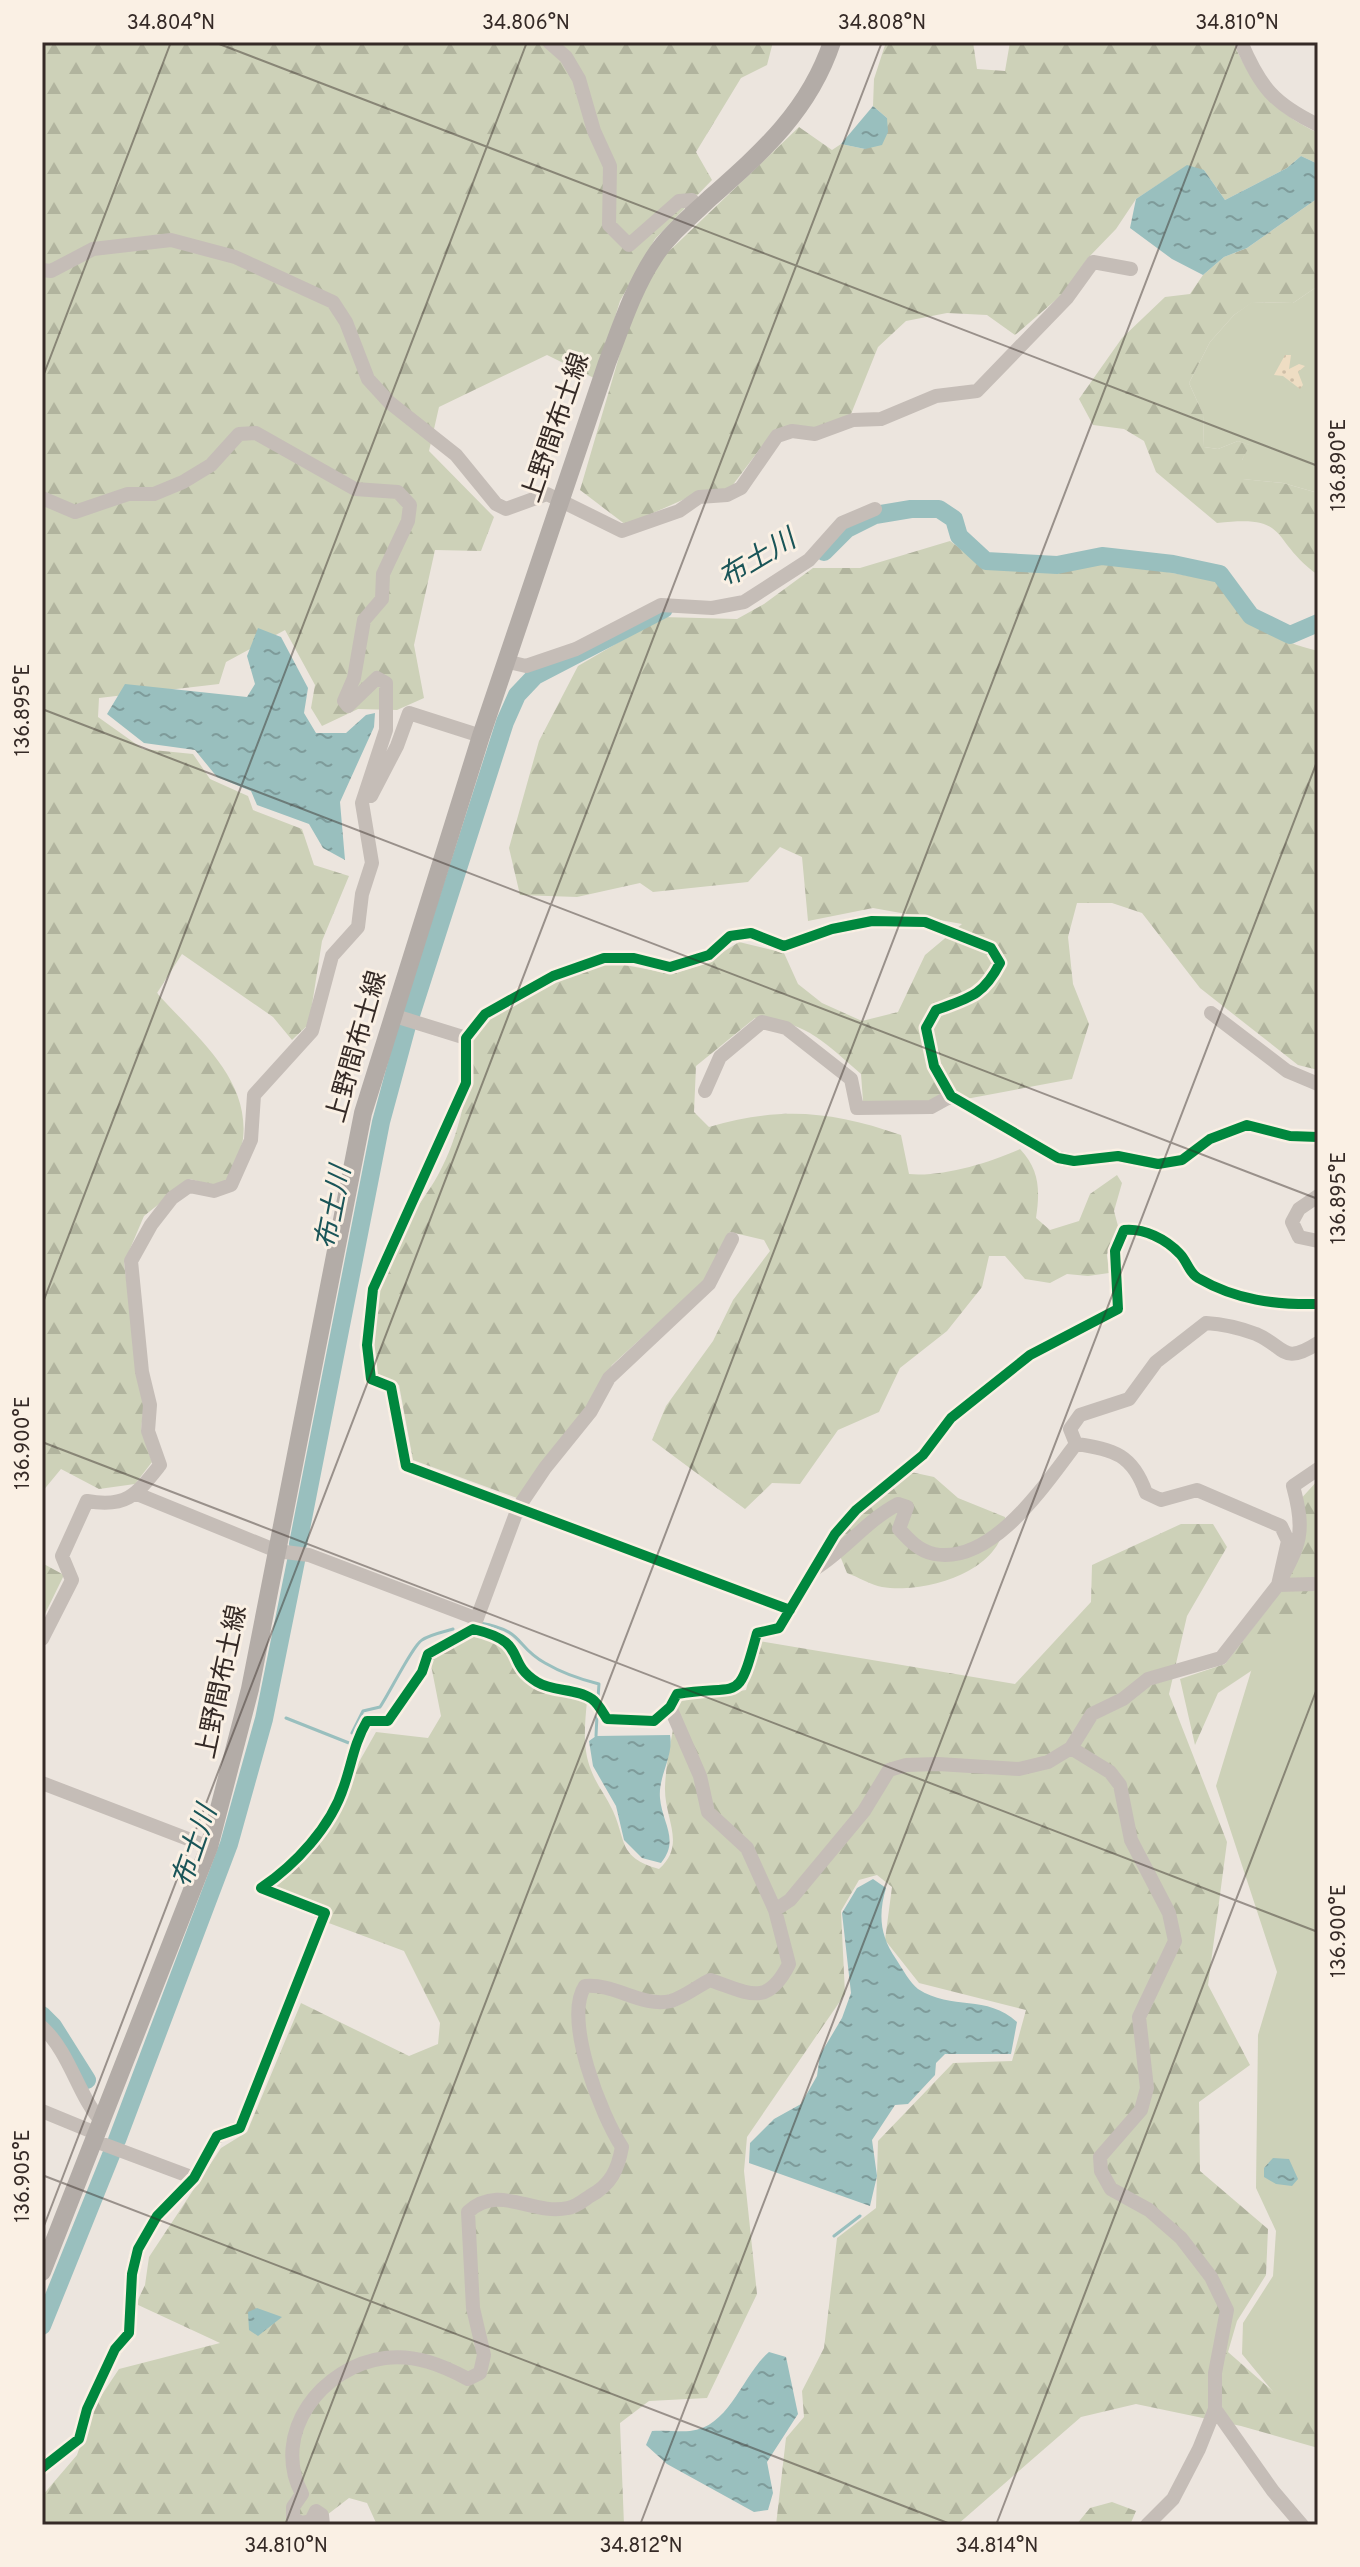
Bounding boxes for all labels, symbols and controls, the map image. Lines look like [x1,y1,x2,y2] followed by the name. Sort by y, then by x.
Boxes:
[127,11,215,37] text: 34.804°N
[482,11,570,37] text: 34.806°N
[838,11,926,37] text: 34.808°N
[1195,11,1279,37] text: 34.810°N
[516,349,598,507] street label: 上野間布土線
[1327,419,1353,511] text: 136.890°E
[713,521,806,597] water label: 布土川
[11,664,37,756] text: 136.895°E
[321,967,395,1127] street label: 上野間布土線
[1327,1152,1353,1244] text: 136.895°E
[309,1160,361,1253] water label: 布土川
[11,1396,37,1490] text: 136.900°E
[191,1602,255,1762] street label: 上野間布土線
[165,1799,228,1893] water label: 布土川
[1327,1884,1353,1978] text: 136.900°E
[11,2129,37,2223] text: 136.905°E
[244,2534,328,2560] text: 34.810°N
[599,2534,683,2560] text: 34.812°N
[956,2534,1038,2560] text: 34.814°N

